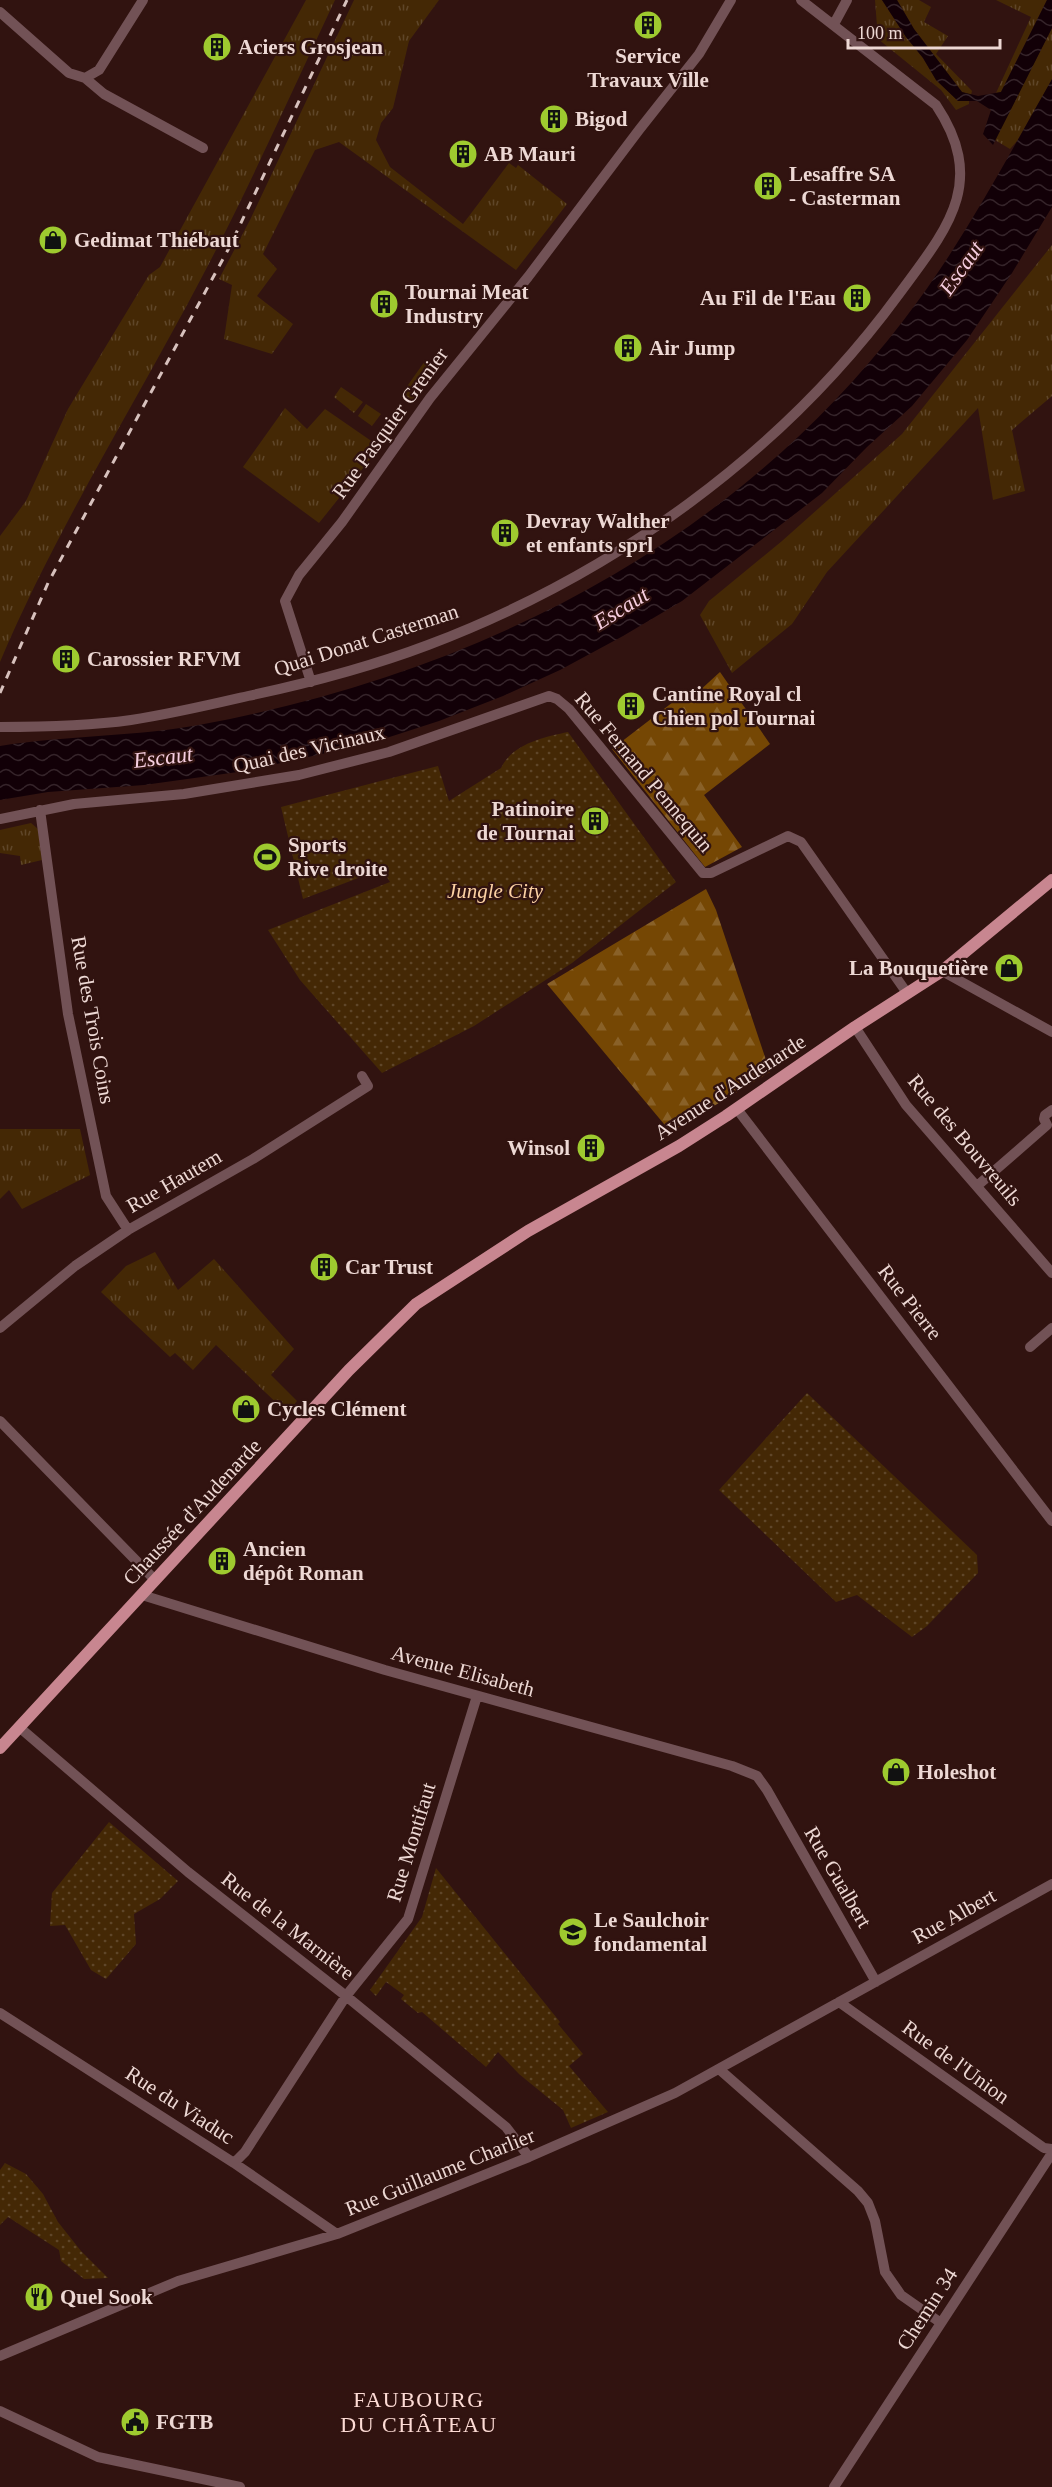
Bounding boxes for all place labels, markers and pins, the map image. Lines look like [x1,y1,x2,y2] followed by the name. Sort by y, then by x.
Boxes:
[632,9,664,41] building icon: Service Travaux Ville
[201,31,233,63] building icon: Aciers Grosjean
[238,35,383,59] place label: Aciers Grosjean
[587,44,709,92] place label: Service Travaux Ville
[538,103,570,135] building icon: Bigod
[575,107,628,131] place label: Bigod
[447,138,479,170] building icon: AB Mauri
[484,142,576,166] place label: AB Mauri
[789,162,901,210] place label: Lesaffre SA - Casterman
[752,170,784,202] building icon: Lesaffre SA - Casterman
[37,224,69,256] shop icon: Gedimat Thiébaut
[74,228,239,252] place label: Gedimat Thiébaut
[405,280,528,328] place label: Tournai Meat Industry
[841,282,873,314] building icon: Au Fil de l'Eau
[700,286,836,310] place label: Au Fil de l'Eau
[368,288,400,320] building icon: Tournai Meat Industry
[612,332,644,364] building icon: Air Jump
[649,336,736,360] place label: Air Jump
[526,509,670,557] place label: Devray Walther et enfants sprl
[489,517,521,549] building icon: Devray Walther et enfants sprl
[50,643,82,675] building icon: Carossier RFVM
[87,647,241,671] place label: Carossier RFVM
[652,682,816,730] place label: Cantine Royal cl Chien pol Tournai
[615,690,647,722] building icon: Cantine Royal cl Chien pol Tournai
[477,797,574,845] place label: Patinoire de Tournai
[579,805,611,837] building icon: Patinoire de Tournai
[288,833,387,881] place label: Sports Rive droite
[251,841,283,873] sports icon: Sports Rive droite
[993,952,1025,984] shop icon: La Bouquetière
[849,956,988,980] place label: La Bouquetière
[575,1132,607,1164] building icon: Winsol
[507,1136,570,1160] place label: Winsol
[308,1251,340,1283] building icon: Car Trust
[345,1255,433,1279] place label: Car Trust
[230,1393,262,1425] shop icon: Cycles Clément
[267,1397,406,1421] place label: Cycles Clément
[243,1537,364,1585] place label: Ancien dépôt Roman
[206,1545,238,1577] building icon: Ancien dépôt Roman
[880,1756,912,1788] shop icon: Holeshot
[917,1760,996,1784] place label: Holeshot
[594,1908,709,1956] place label: Le Saulchoir fondamental
[557,1916,589,1948] school or university icon: Le Saulchoir fondamental
[23,2281,55,2313] restaurant icon: Quel Sook
[60,2285,153,2309] place label: Quel Sook
[119,2406,151,2438] public building icon: FGTB
[156,2410,213,2434] place label: FGTB

